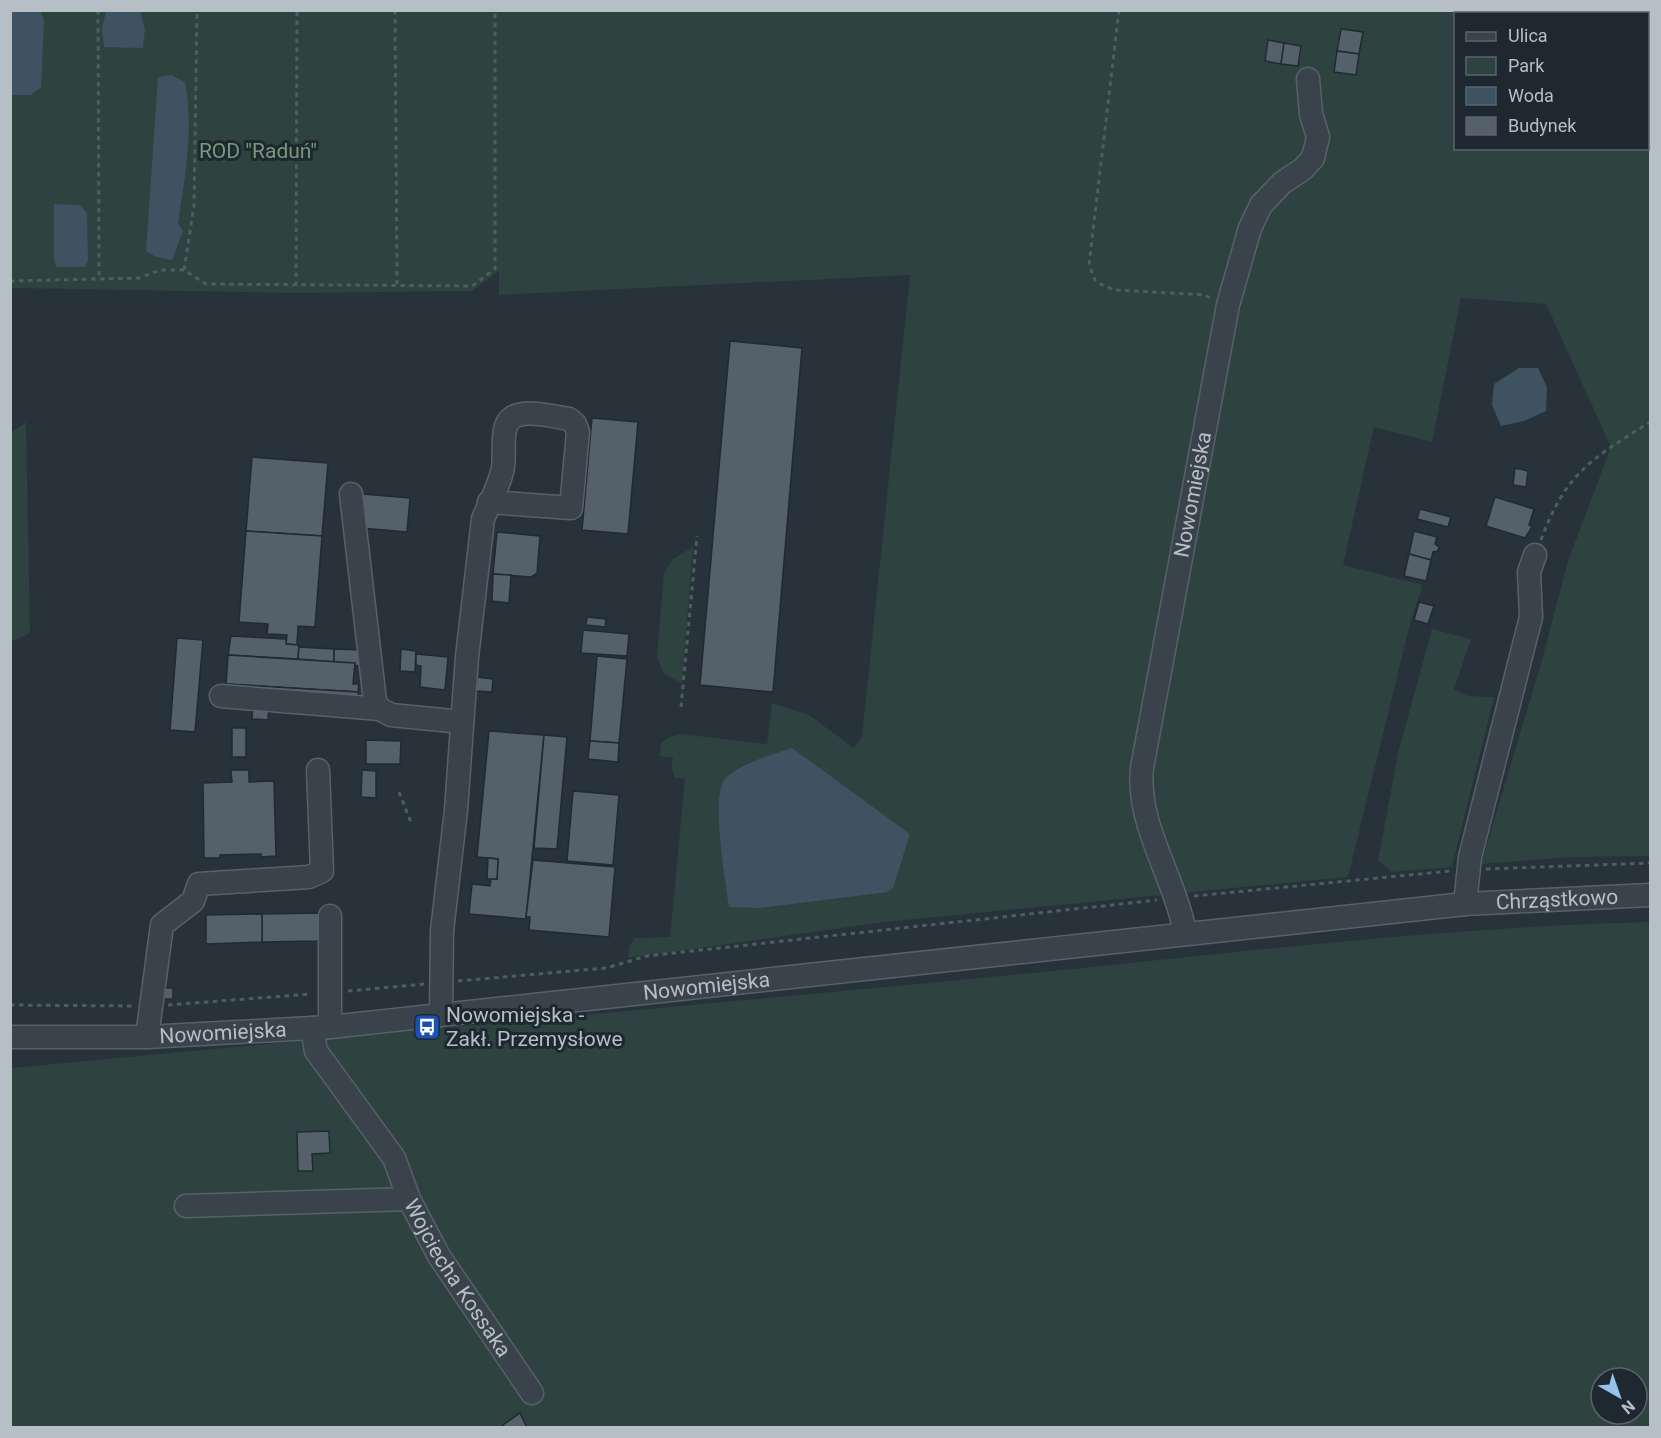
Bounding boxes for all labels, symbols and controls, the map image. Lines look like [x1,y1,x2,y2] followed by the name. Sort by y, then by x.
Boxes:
[1454,12,1649,150] legend
[1508,25,1548,46] text: Ulica
[1508,55,1545,76] text: Park
[1508,85,1554,106] text: Woda
[1508,115,1577,136] text: Budynek
[199,139,317,163] park label: ROD "Raduń"
[1169,430,1216,559] street label: Nowomiejska
[1495,885,1619,914] street label: Chrząstkowo
[642,967,771,1005] street label: Nowomiejska
[446,1003,623,1051] place label: Nowomiejska - Zakł. Przemysłowe
[412,1012,442,1042] bus stop icon: Nowomiejska - Zakł. Przemysłowe
[159,1017,287,1048] street label: Nowomiejska
[399,1195,516,1362] street label: Wojciecha Kossaka
[1589,1366,1649,1426] north arrow
[1618,1396,1639,1418] text: N

